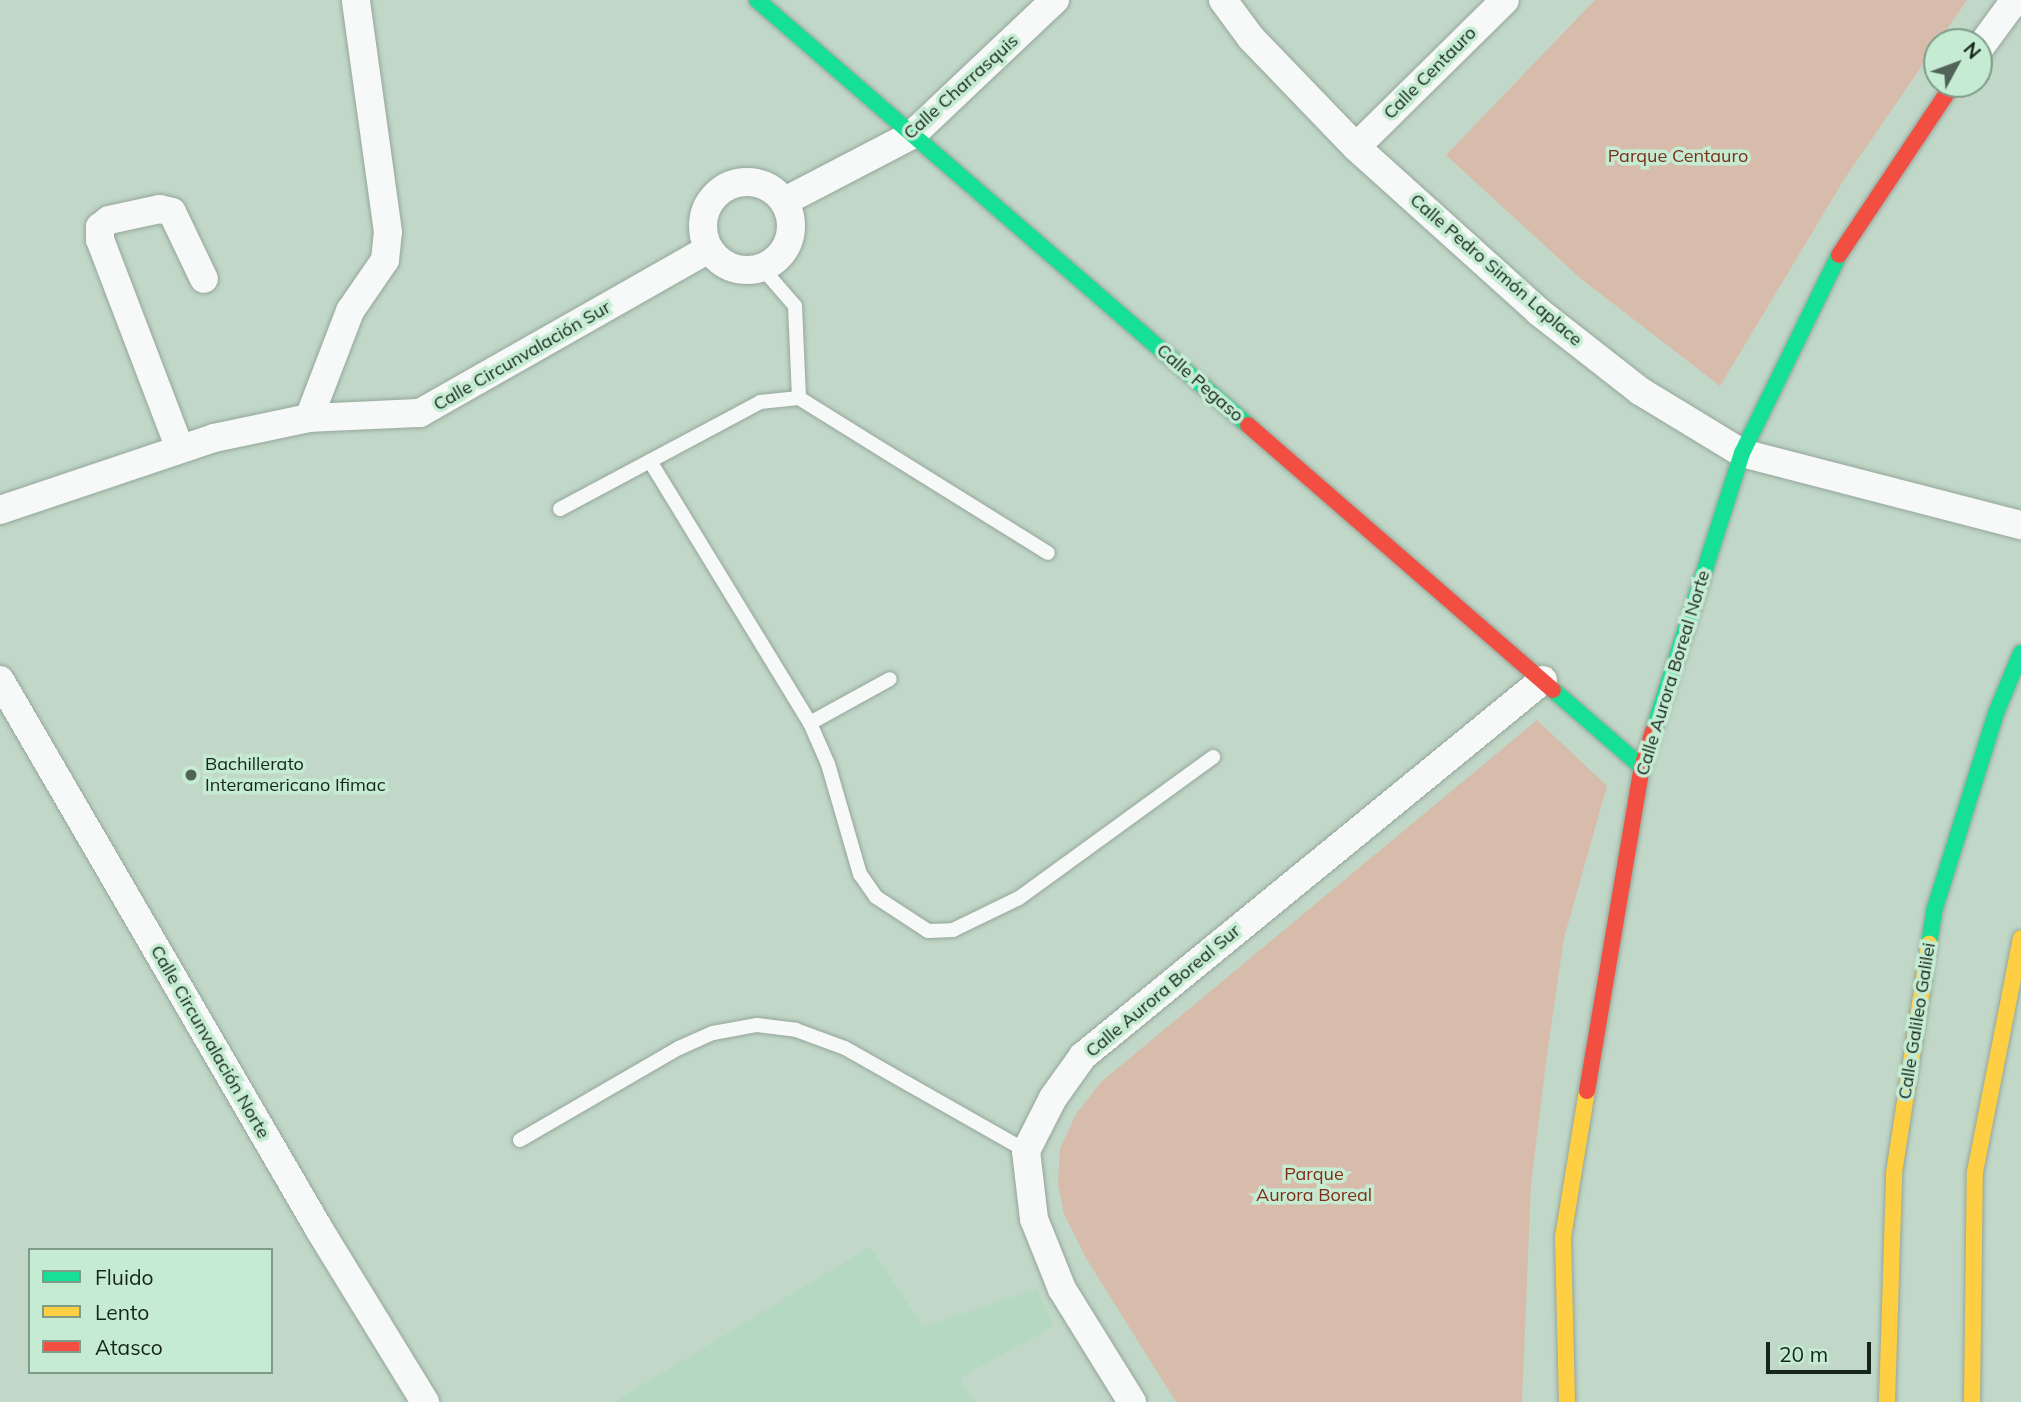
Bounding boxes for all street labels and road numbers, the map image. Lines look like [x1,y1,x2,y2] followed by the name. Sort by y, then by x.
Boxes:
[1379,22,1481,124] street label: Calle Centauro
[899,30,1023,144] street label: Calle Charrasquis
[1406,189,1586,351] street label: Calle Pedro Simón Laplace
[430,296,614,416] street label: Calle Circunvalación Sur
[1152,339,1248,427] street label: Calle Pegaso
[1631,568,1715,778] street label: Calle Aurora Boreal Norte
[1081,920,1245,1062] street label: Calle Aurora Boreal Sur
[1894,941,1940,1101] street label: Calle Galileo Galilei
[146,942,274,1142] street label: Calle Circunvalación Norte

